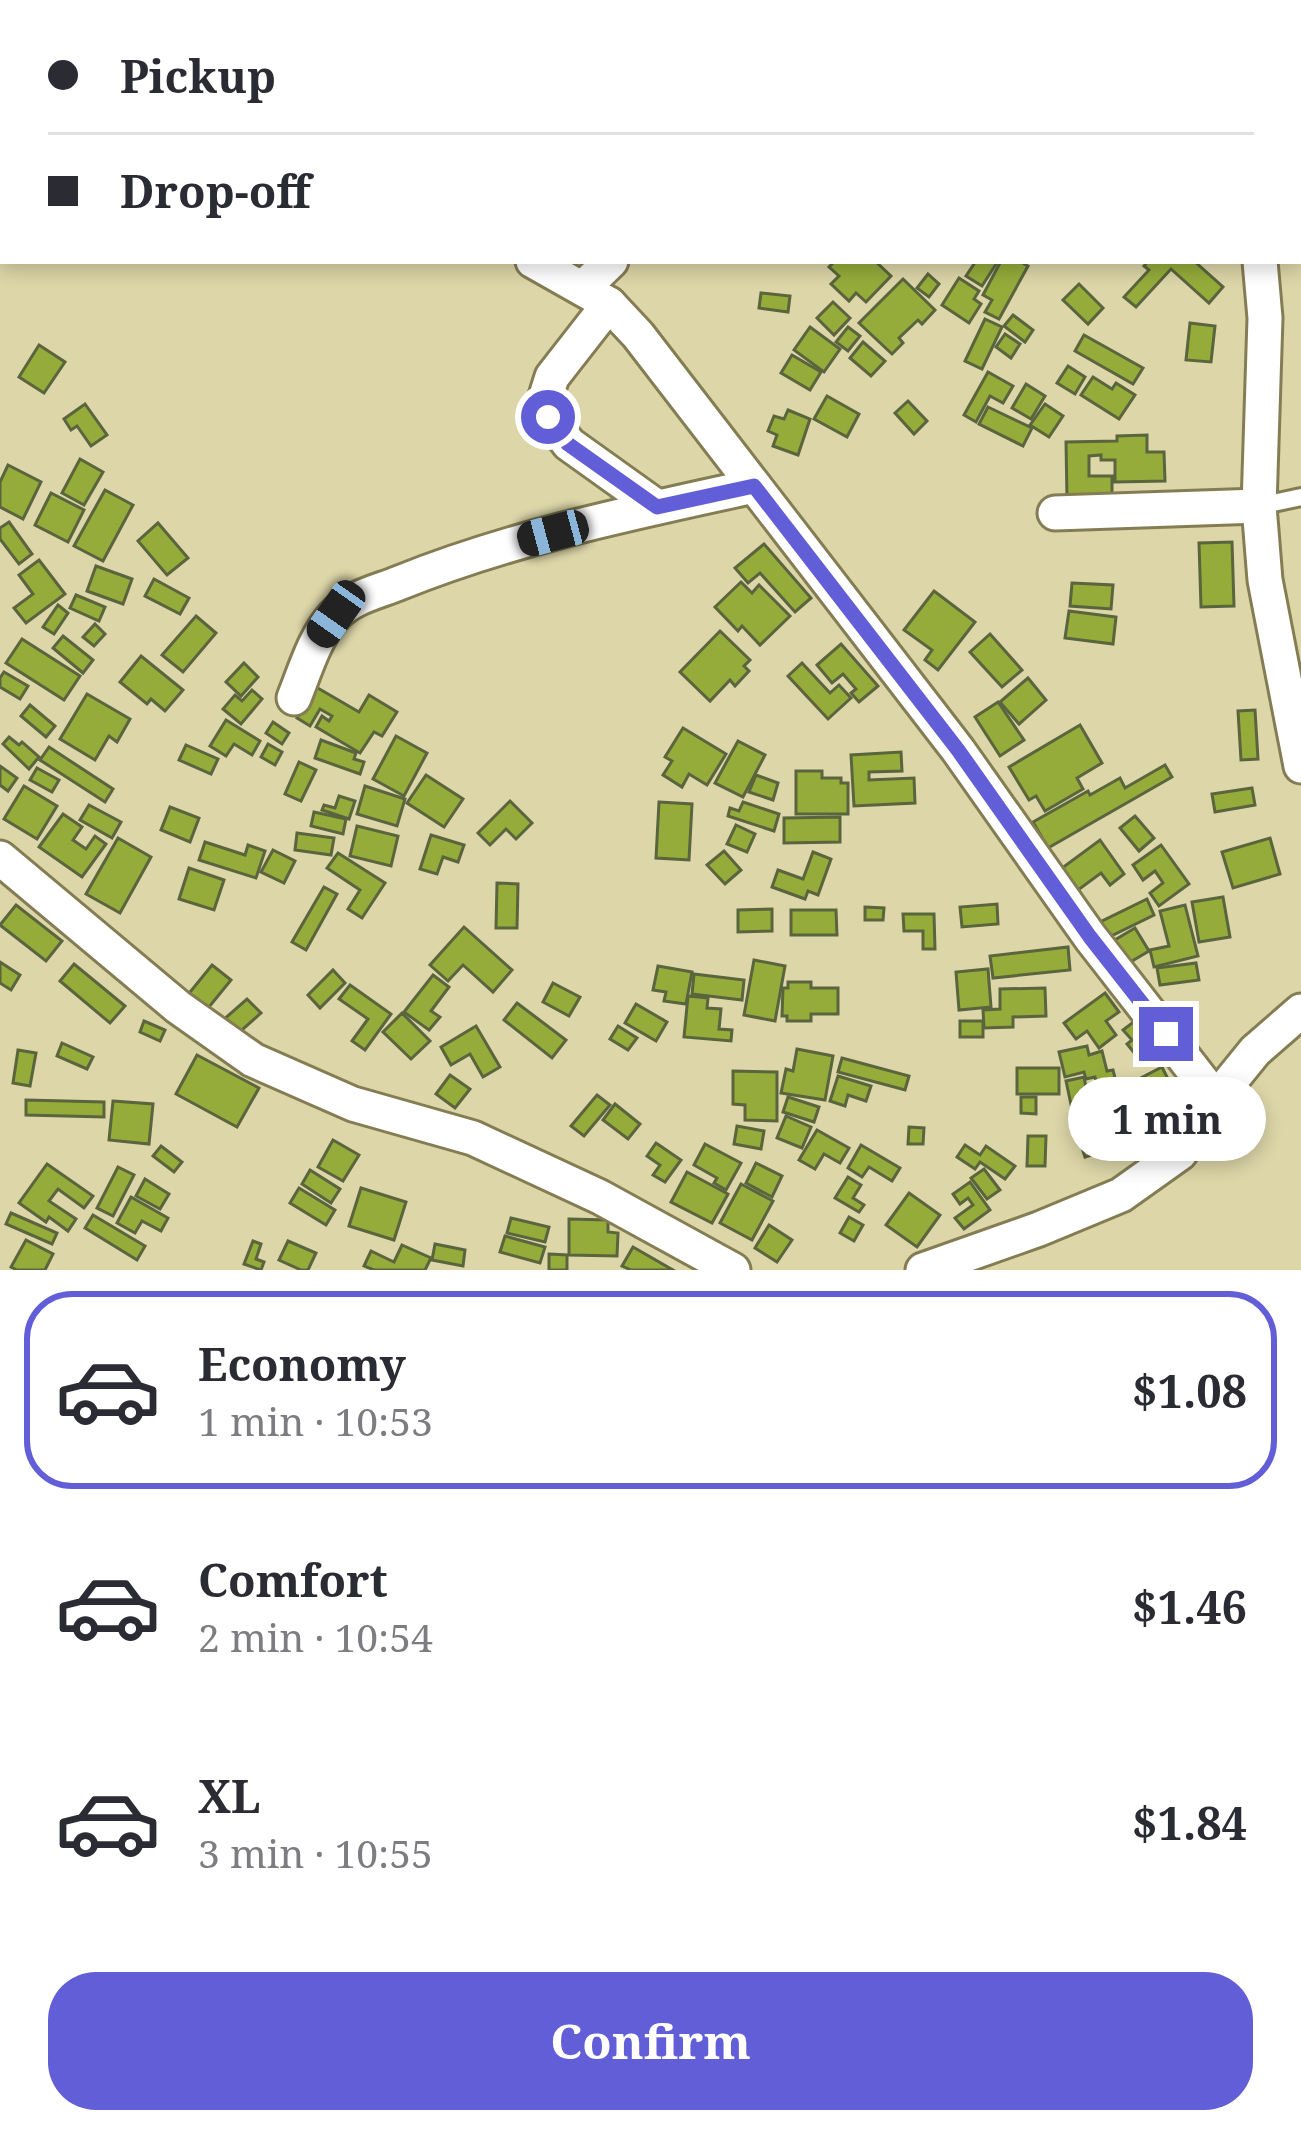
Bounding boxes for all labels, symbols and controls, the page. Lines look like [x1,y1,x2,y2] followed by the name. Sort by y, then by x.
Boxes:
[120,45,276,106] text: Pickup
[120,160,311,221] text: Drop-off
[521,390,575,444] route start
[514,506,592,560] car
[301,574,371,654] car
[1139,1007,1193,1061] route end
[1067,1076,1265,1160] callout: 1 min
[1112,1092,1222,1145] text: 1 min
[198,1333,406,1394] text: Economy
[54,1336,162,1444] icon: car
[1132,1360,1247,1421] text: $1.08
[198,1394,433,1447] text: 1 min · 10:53
[198,1549,388,1610] text: Comfort
[54,1552,162,1660] icon: car
[1132,1576,1247,1637] text: $1.46
[198,1610,433,1663] text: 2 min · 10:54
[198,1765,260,1826] text: XL
[54,1768,162,1876] icon: car
[1132,1792,1247,1853] text: $1.84
[198,1826,433,1879] text: 3 min · 10:55
[48,1972,1253,2110] button: Confirm

